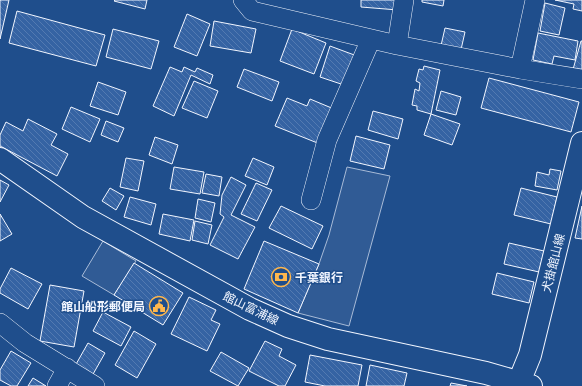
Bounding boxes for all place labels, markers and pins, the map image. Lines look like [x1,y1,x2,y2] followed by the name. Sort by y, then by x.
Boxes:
[270,266,292,288] bank icon: 千葉銀行
[295,269,343,286] place label: 千葉銀行
[148,295,170,317] public building icon: 館山船形郵便局
[61,298,145,315] place label: 館山船形郵便局

